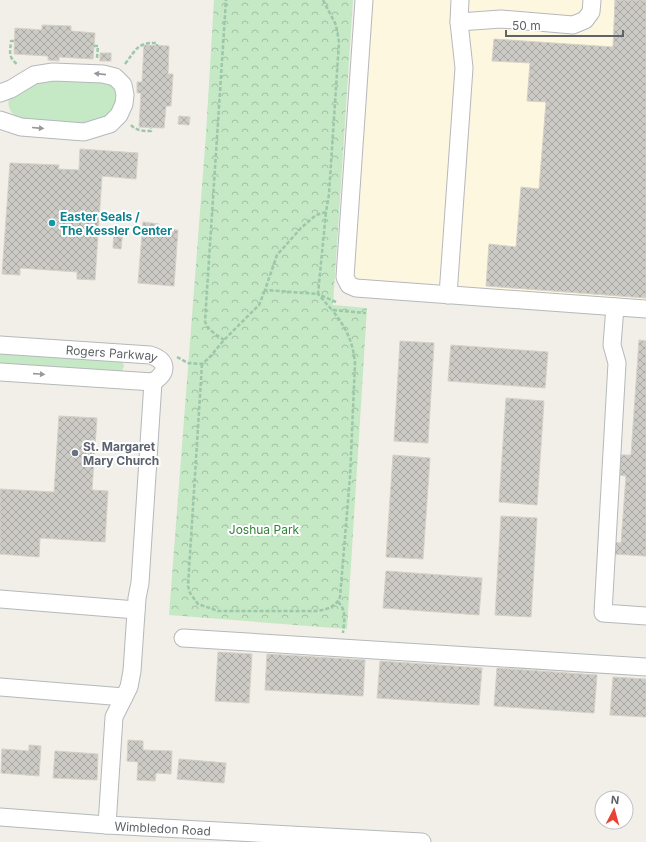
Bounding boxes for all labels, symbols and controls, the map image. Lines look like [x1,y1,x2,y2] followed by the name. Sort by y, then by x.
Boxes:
[506,12,623,38] scale bar
[512,18,541,33] text: 50 m
[94,71,106,78] one-way arrow
[32,125,44,131] one-way arrow
[60,209,172,238] place label: Easter Seals / The Kessler Center
[47,218,57,228] marker: Easter Seals / The Kessler Center
[65,342,161,365] street label: Rogers Parkway
[33,371,45,378] one-way arrow
[83,439,159,468] place label: St. Margaret Mary Church
[70,448,80,458] marker: St. Margaret Mary Church
[229,522,300,537] park label: Joshua Park
[594,790,634,830] north arrow
[610,793,620,807] text: N
[114,818,211,838] street label: Wimbledon Road

